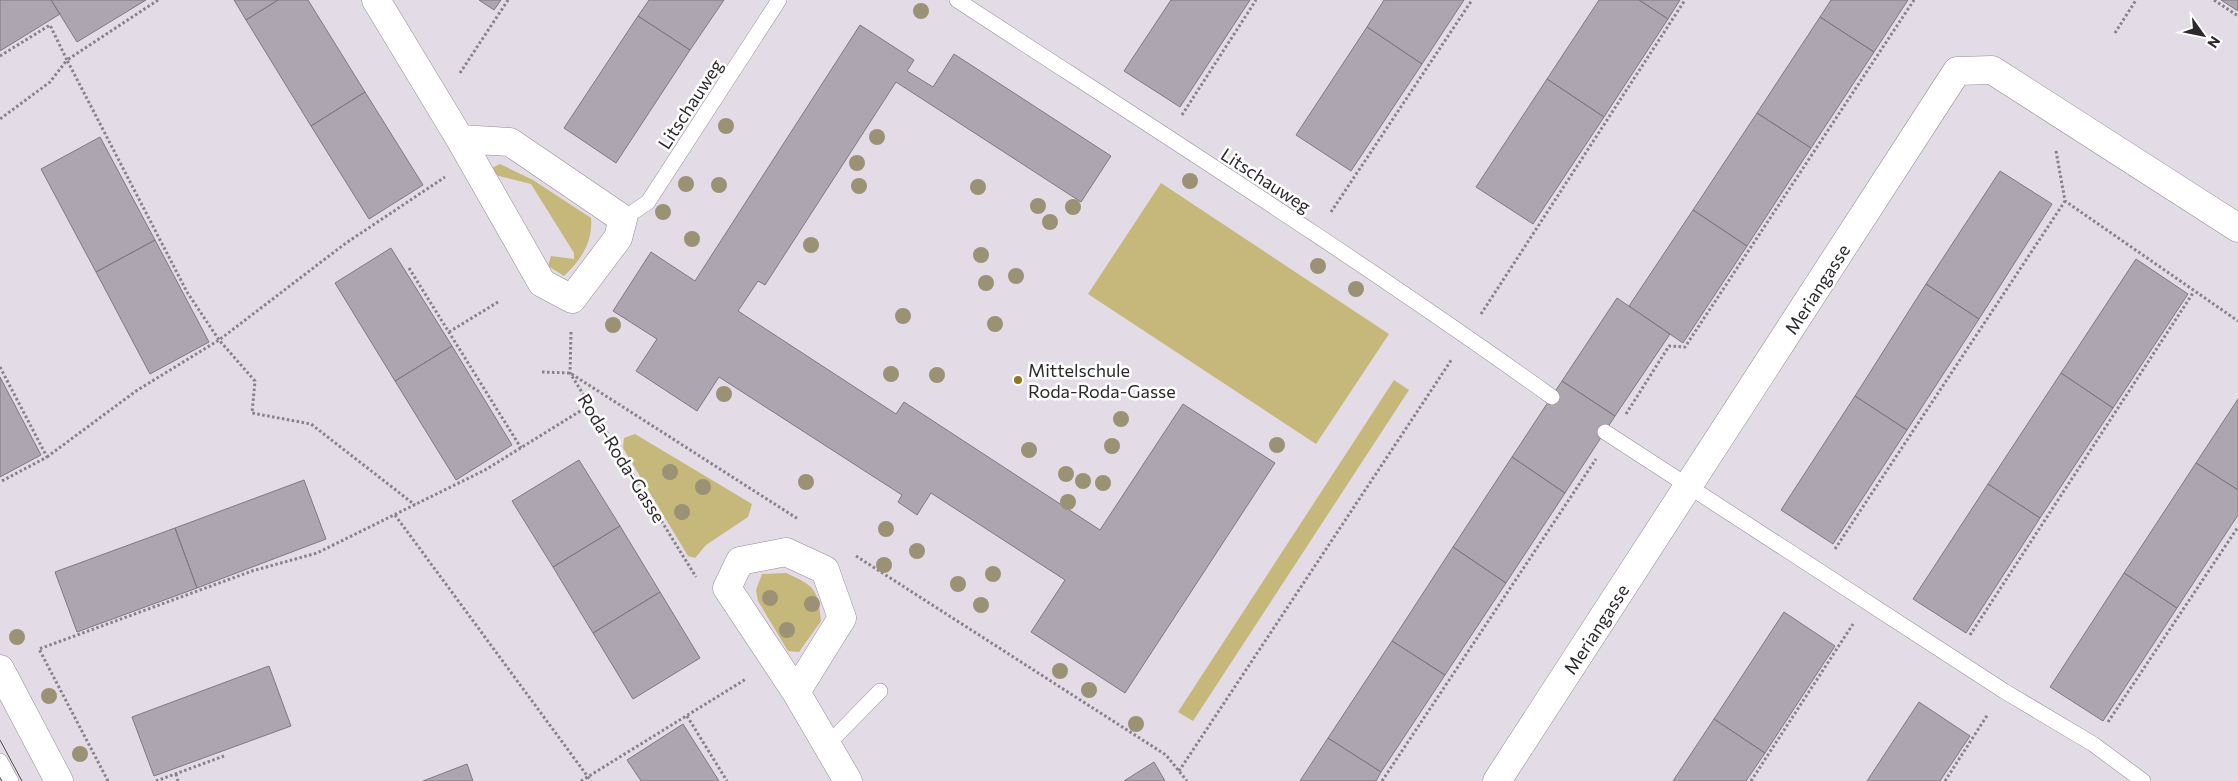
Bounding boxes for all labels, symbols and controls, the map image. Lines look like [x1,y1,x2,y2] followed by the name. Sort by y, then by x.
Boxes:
[2178,10,2228,60] north arrow
[2204,33,2224,51] text: N
[653,55,727,153] street label: Litschauweg
[1217,143,1315,217] street label: Litschauweg
[1780,240,1854,338] street label: Meriangasse
[1028,359,1176,402] place label: Mittelschule Roda-Roda-Gasse
[1012,374,1024,386] marker: Mittelschule Roda-Roda-Gasse
[574,390,670,526] street label: Roda-Roda-Gasse
[1559,580,1633,678] street label: Meriangasse

